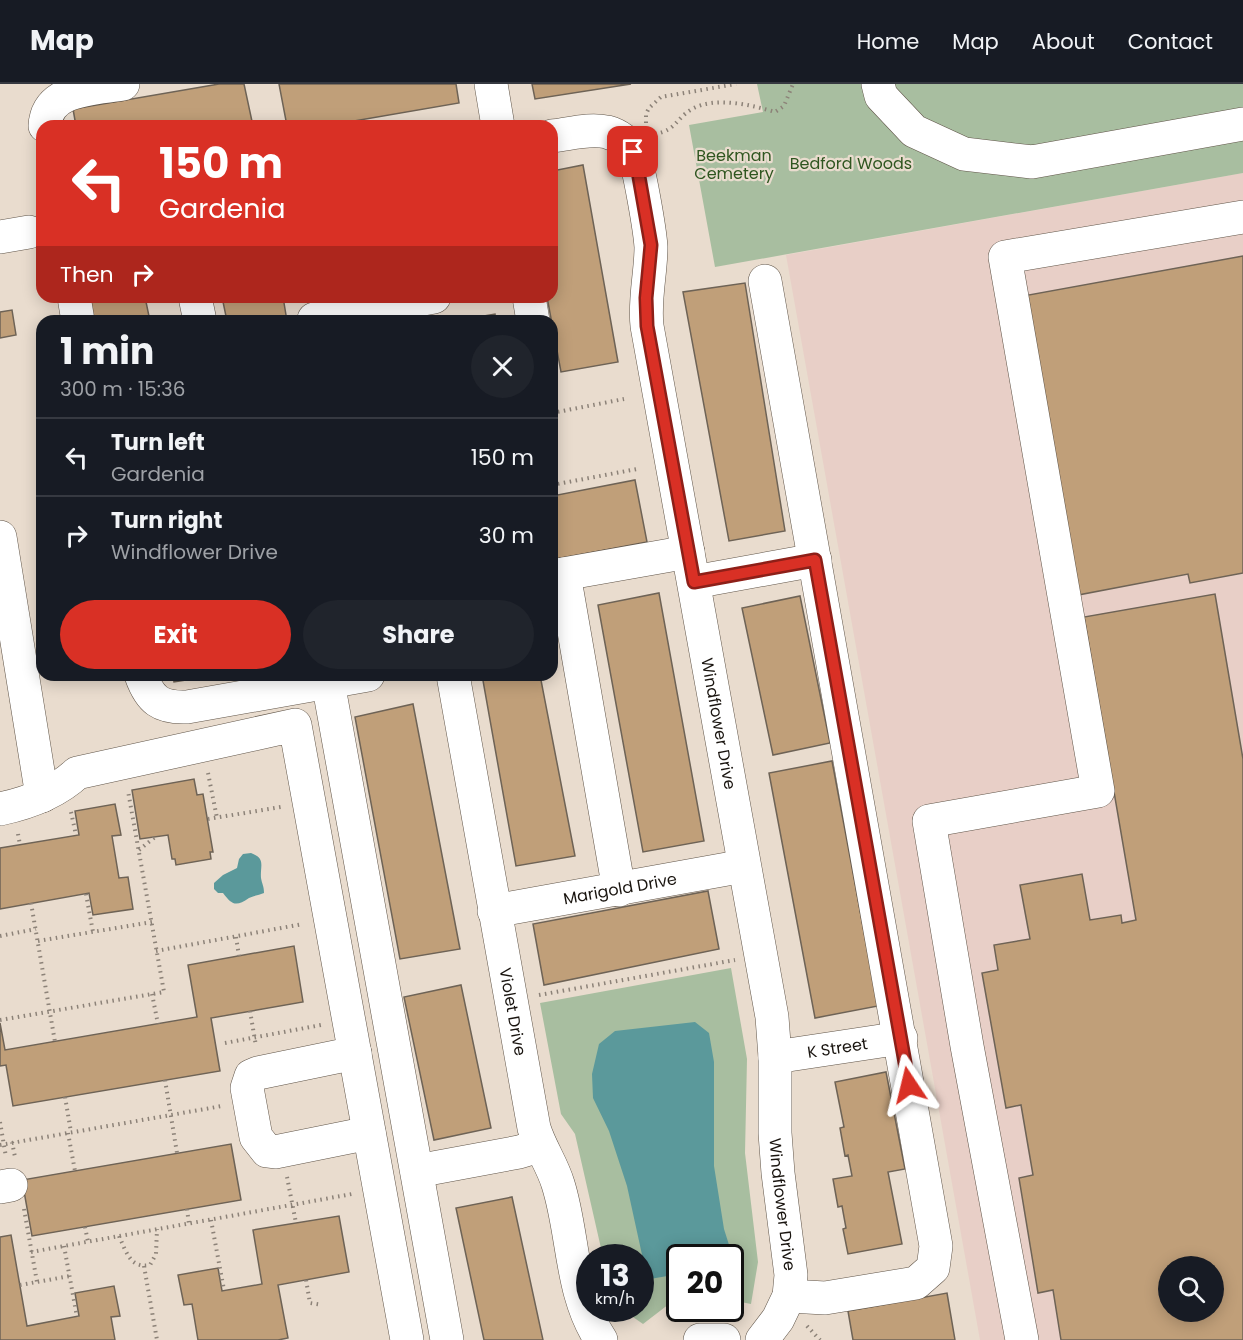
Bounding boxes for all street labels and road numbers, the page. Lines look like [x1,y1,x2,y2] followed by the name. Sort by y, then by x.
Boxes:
[696,656,742,791] street label: Windflower Drive
[561,867,679,910] street label: Marigold Drive
[494,966,532,1058] street label: Violet Drive
[806,1032,869,1064] street label: K Street
[764,1137,802,1272] street label: Windflower Drive

